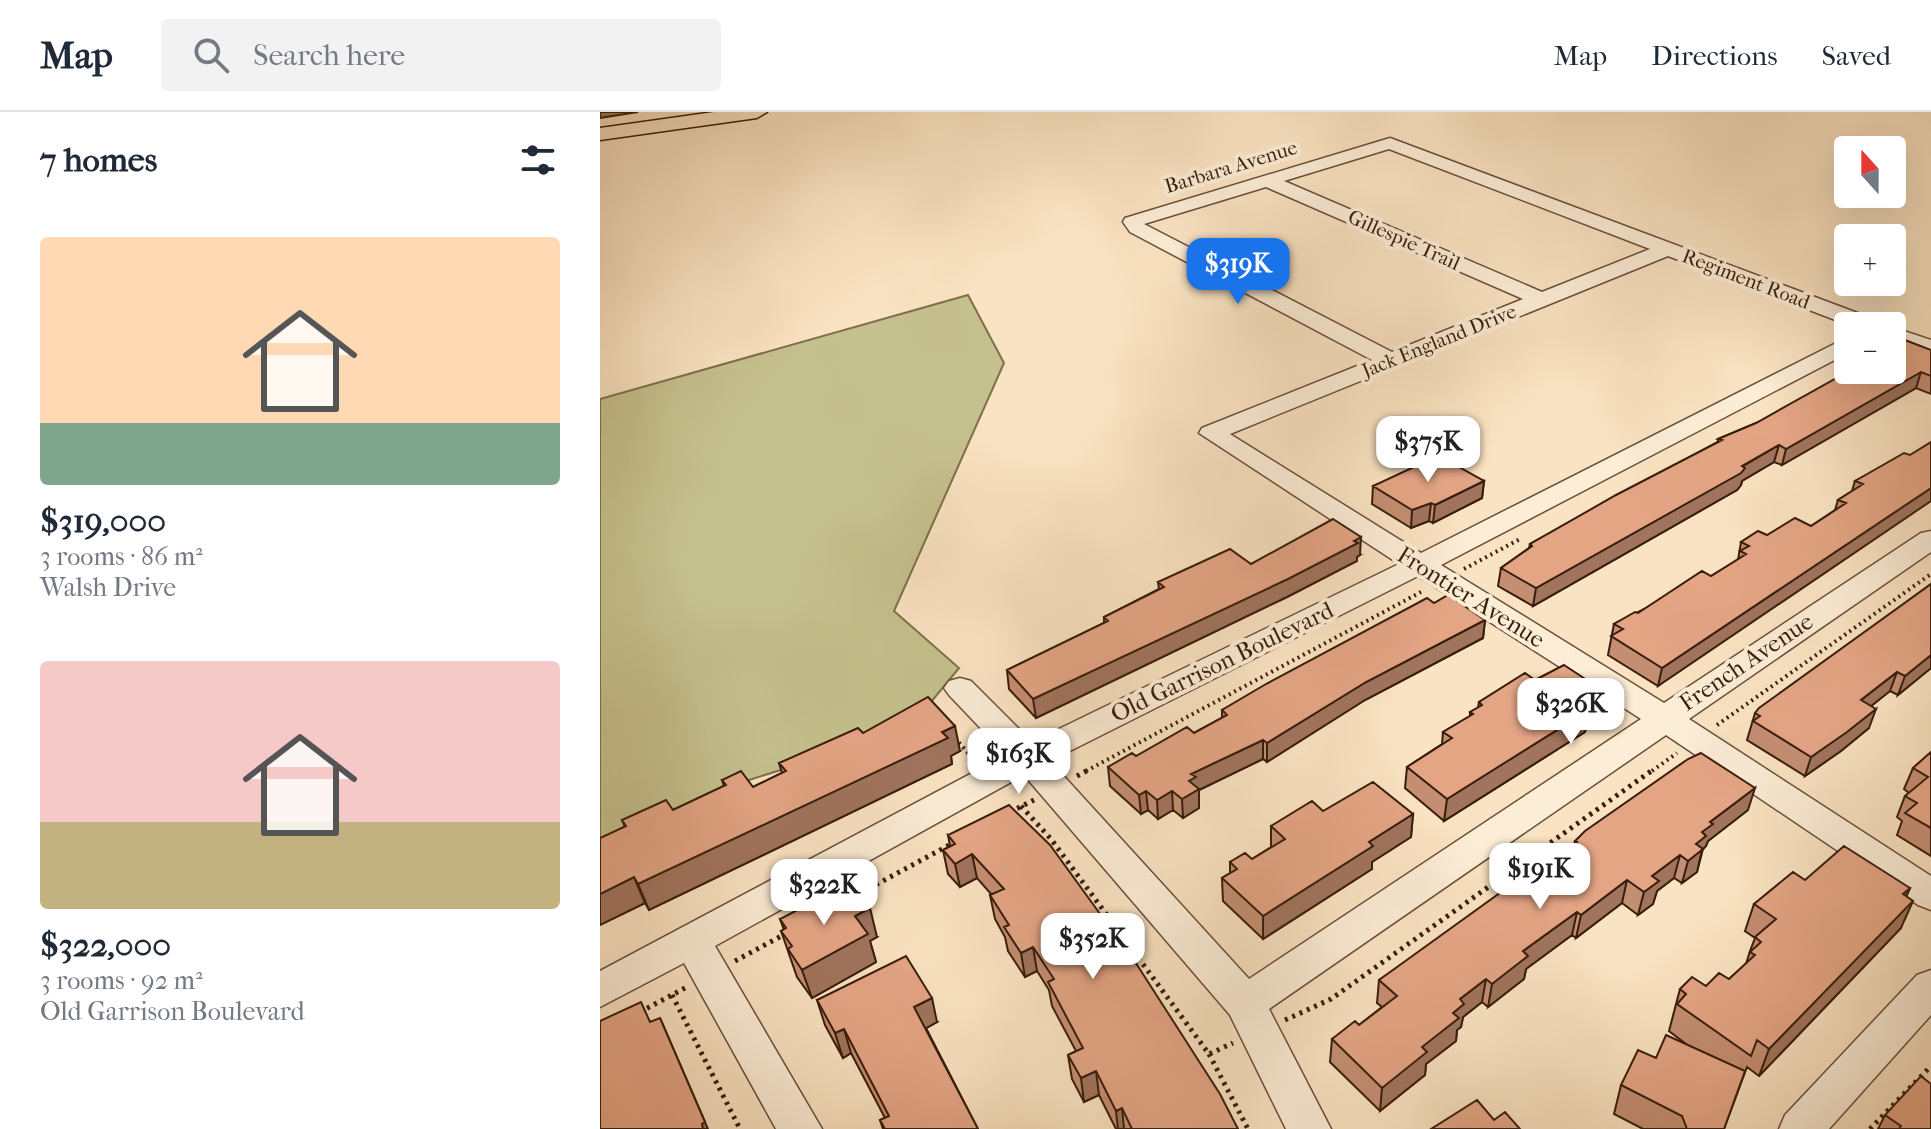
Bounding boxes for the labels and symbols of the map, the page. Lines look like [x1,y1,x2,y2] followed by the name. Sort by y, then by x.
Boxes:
[1162,136,1300,198] street label: Barbara Avenue
[1834,136,1906,208] north arrow
[1344,205,1464,275] street label: Gillespie Trail
[1182,238,1294,306] pin: $319K
[1679,244,1814,314] street label: Regiment Road
[1357,299,1520,383] street label: Jack England Drive
[1372,416,1484,484] pin: $375K
[1392,540,1550,654] street label: Frontier Avenue
[1106,595,1339,728] street label: Old Garrison Boulevard
[1674,607,1818,717] street label: French Avenue
[1515,678,1627,746] pin: $326K
[963,728,1075,796] pin: $163K
[1484,843,1596,911] pin: $191K
[768,859,880,927] pin: $322K
[1037,913,1149,981] pin: $352K

